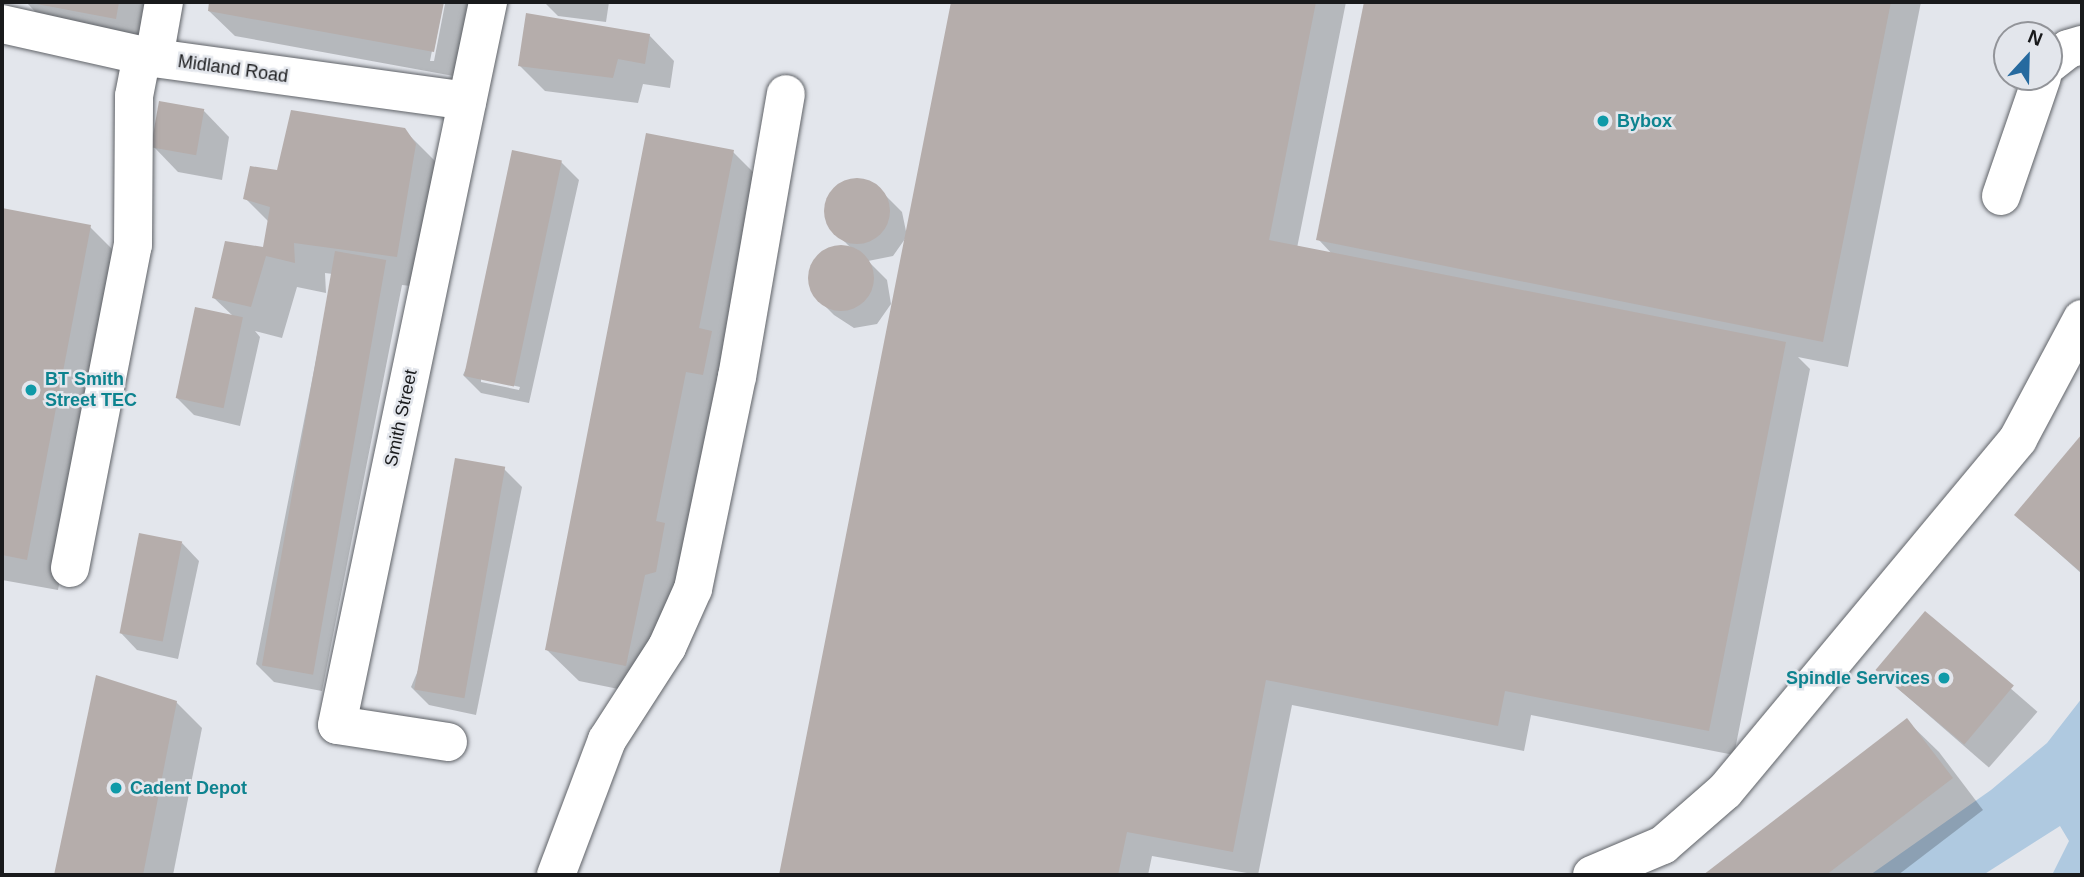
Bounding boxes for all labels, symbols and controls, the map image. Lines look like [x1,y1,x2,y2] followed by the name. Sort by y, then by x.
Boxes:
[1993,21,2063,91] north arrow
[2025,26,2046,50] text: N
[177,51,289,87] street label: Midland Road
[1617,110,1672,132] place label: Bybox
[1595,113,1611,129] marker: Bybox
[380,367,422,469] street label: Smith Street
[45,369,137,412] place label: BT Smith Street TEC
[23,382,39,398] marker: BT Smith Street TEC
[1786,667,1930,689] place label: Spindle Services
[1936,670,1952,686] marker: Spindle Services
[130,777,247,799] place label: Cadent Depot
[108,780,124,796] marker: Cadent Depot

